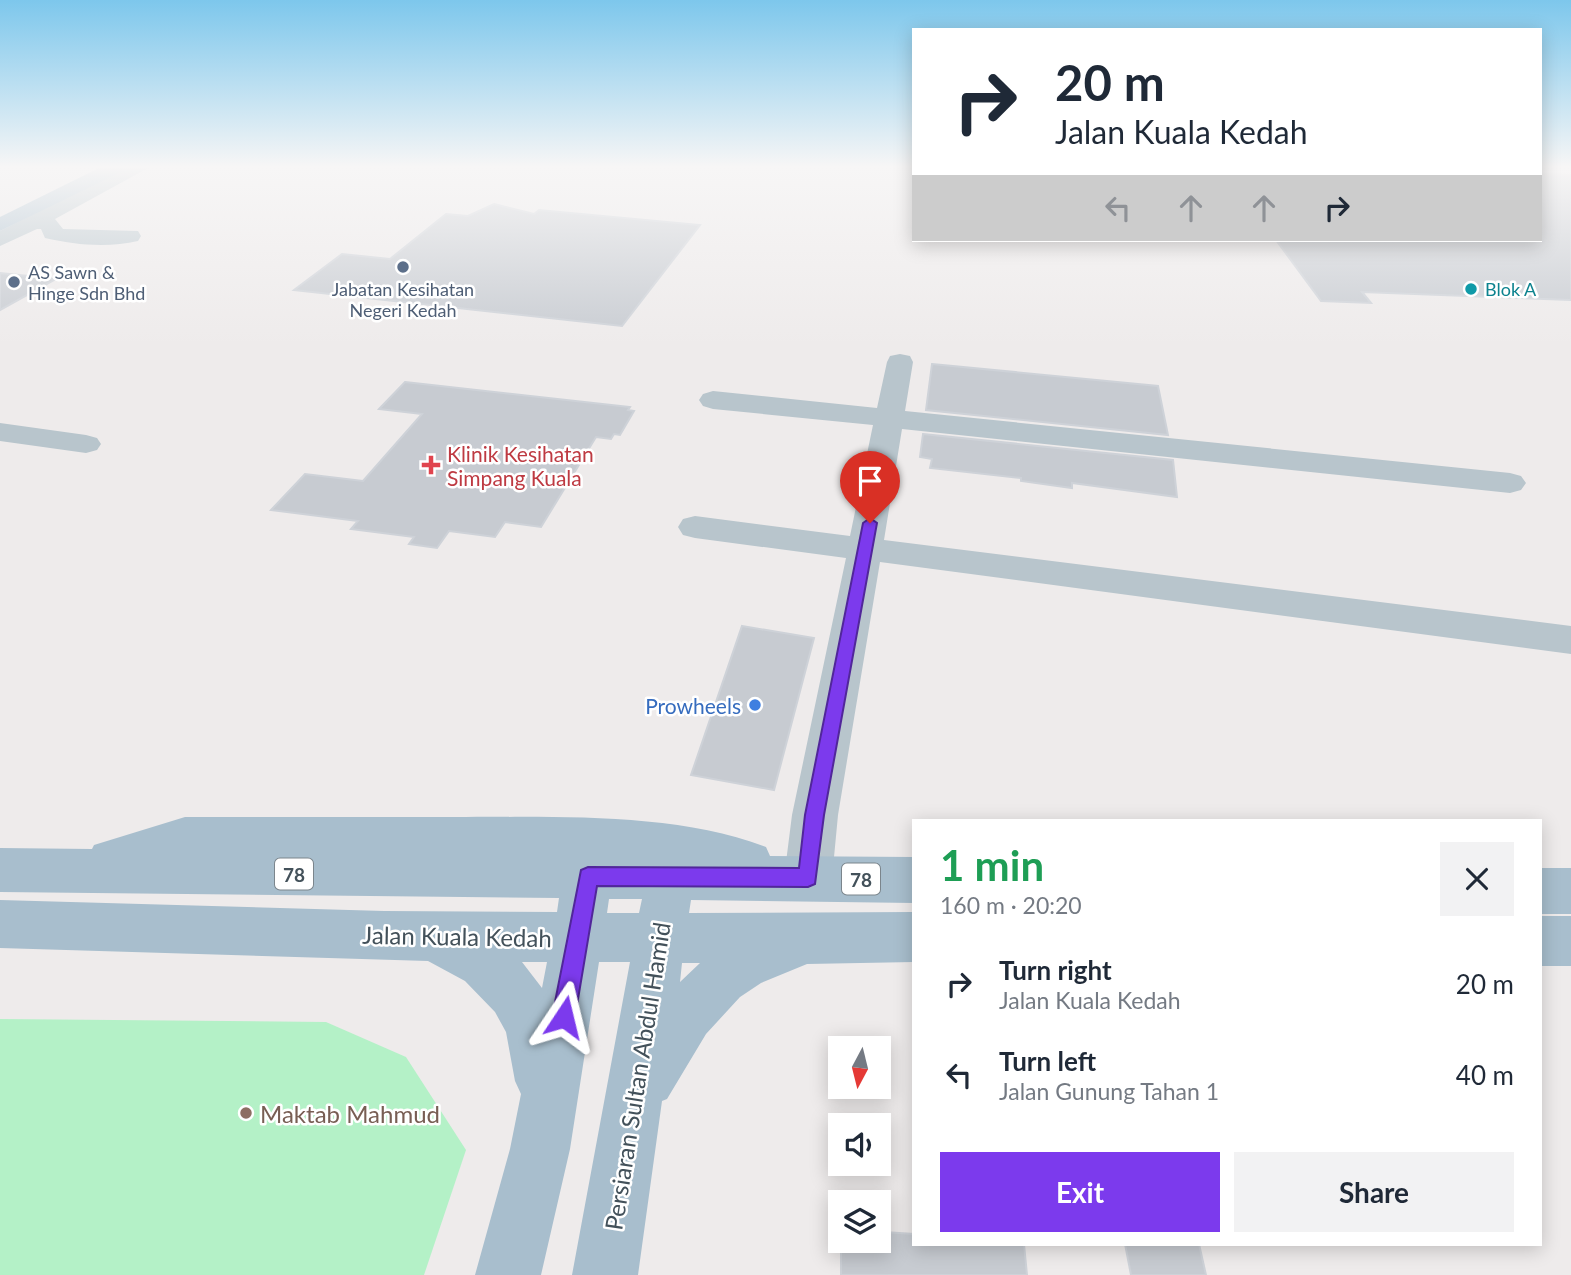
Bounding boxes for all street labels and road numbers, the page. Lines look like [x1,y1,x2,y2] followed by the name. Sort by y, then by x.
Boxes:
[275,859,313,890] road number: 78
[842,864,880,894] road number: 78
[362,920,552,952] street label: Jalan Kuala Kedah
[598,920,676,1232] street label: Persiaran Sultan Abdul Hamid

